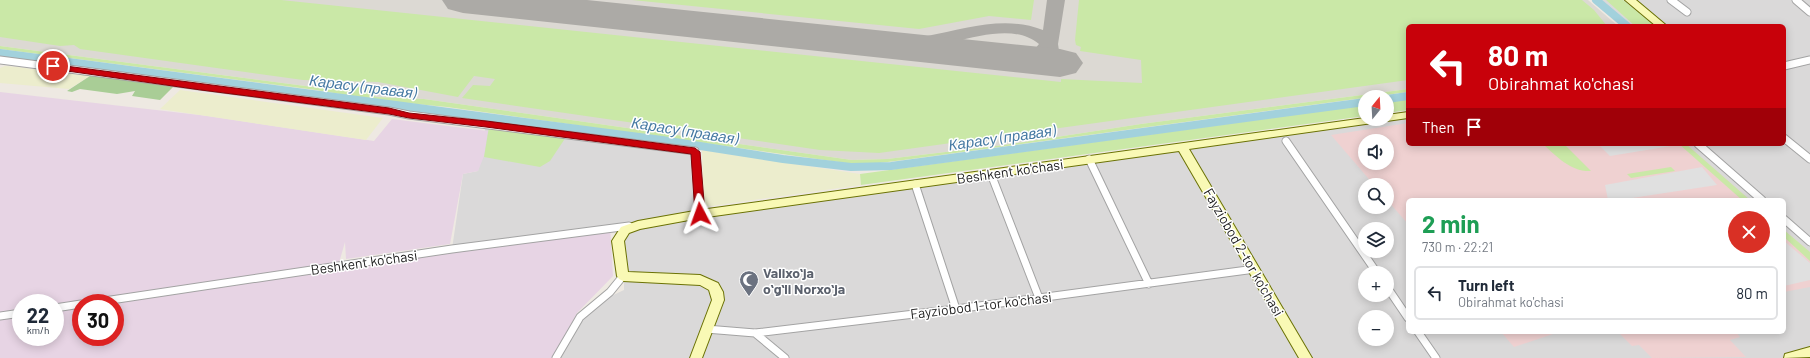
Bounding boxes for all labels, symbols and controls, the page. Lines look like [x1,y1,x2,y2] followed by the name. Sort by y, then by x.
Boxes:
[1488,38,1548,72] text: 80 m
[1422,40,1474,92] icon: left
[36,49,70,83] pin
[42,55,64,77] icon: arrive
[308,70,419,102] water label: Карасу (правая)
[1488,72,1634,94] text: Obirahmat ko'chasi
[1358,90,1394,126] north arrow
[1358,90,1394,346] map controls
[630,113,741,148] water label: Карасу (правая)
[1463,116,1485,138] icon: arrive
[1422,118,1455,136] text: Then
[947,120,1058,153] water label: Карасу (правая)
[1358,134,1394,170] button: sound
[955,155,1065,187] street label: Beshkent ko'chasi
[1358,178,1394,214] button: search
[1200,185,1288,319] street label: Fayziobod 2-tor ko'chasi
[679,193,721,235] position arrow
[1422,209,1480,238] text: 2 min
[1728,211,1770,253] button: close
[1358,222,1394,258] button: layers
[1422,239,1493,255] text: 730 m · 22:21
[309,246,419,278] street label: Beshkent ko'chasi
[763,264,845,297] place label: Valixoʻja oʻgʻli Norxoʻja
[1358,266,1394,302] button: +
[738,269,760,297] mosque icon: Valixoʻja oʻgʻli Norxoʻja
[1458,276,1514,294] text: Turn left
[1424,282,1446,304] icon: left
[1736,284,1768,302] text: 80 m
[909,288,1053,322] street label: Fayziobod 1-tor ko'chasi
[72,294,124,346] speed limit sign: 30
[1458,294,1564,310] text: Obirahmat ko'chasi
[27,303,49,327] text: 22
[1358,310,1394,346] button: −
[27,324,49,336] text: km/h

